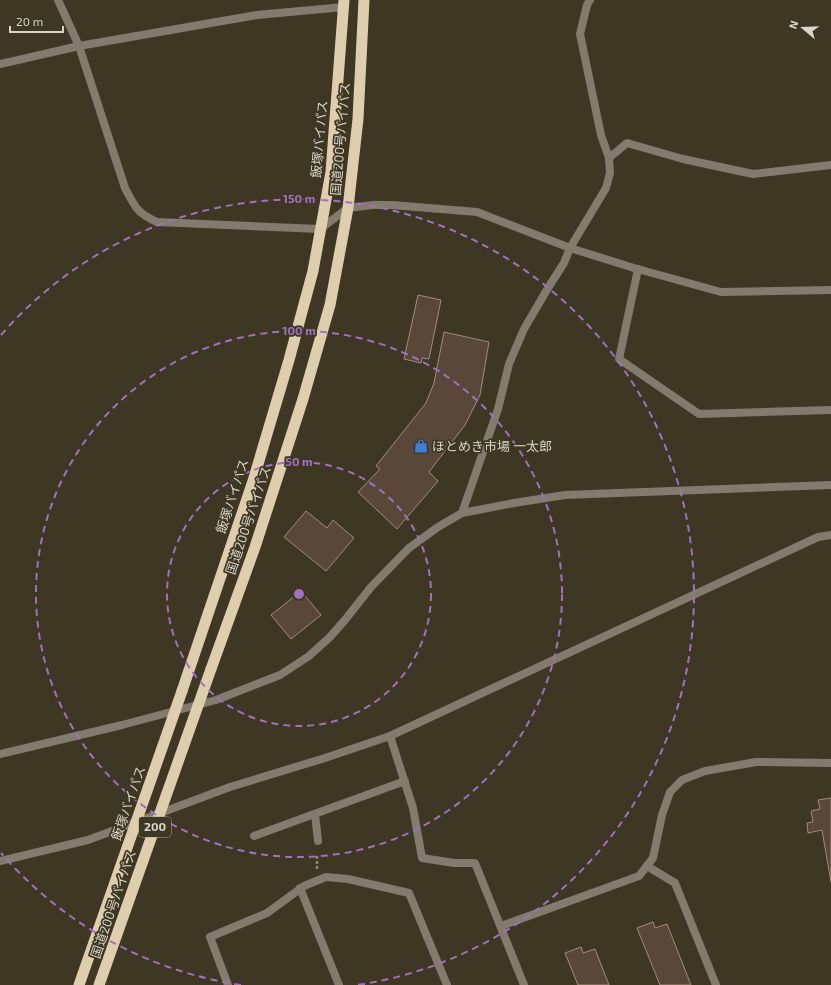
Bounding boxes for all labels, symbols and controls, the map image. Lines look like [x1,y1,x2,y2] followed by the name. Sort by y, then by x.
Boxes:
[10,8,63,34] scale bar
[783,8,823,48] north arrow
[16,14,43,28] text: 20 m
[786,19,801,30] text: N
[327,82,353,196] street label: 国道200号バイパス
[308,100,330,178] street label: 飯塚バイパス
[283,191,315,205] text: 150 m
[282,323,316,337] text: 100 m
[413,438,429,454] shop icon: ほとめき市場 一太郎
[432,438,552,454] place label: ほとめき市場 一太郎
[285,454,313,468] text: 50 m
[212,457,252,535] street label: 飯塚バイパス
[222,464,274,576] street label: 国道200号バイパス
[292,587,306,601] centre of rings
[108,764,148,842] street label: 飯塚バイパス
[139,817,171,837] road number: 200
[87,848,139,960] street label: 国道200号バイパス

